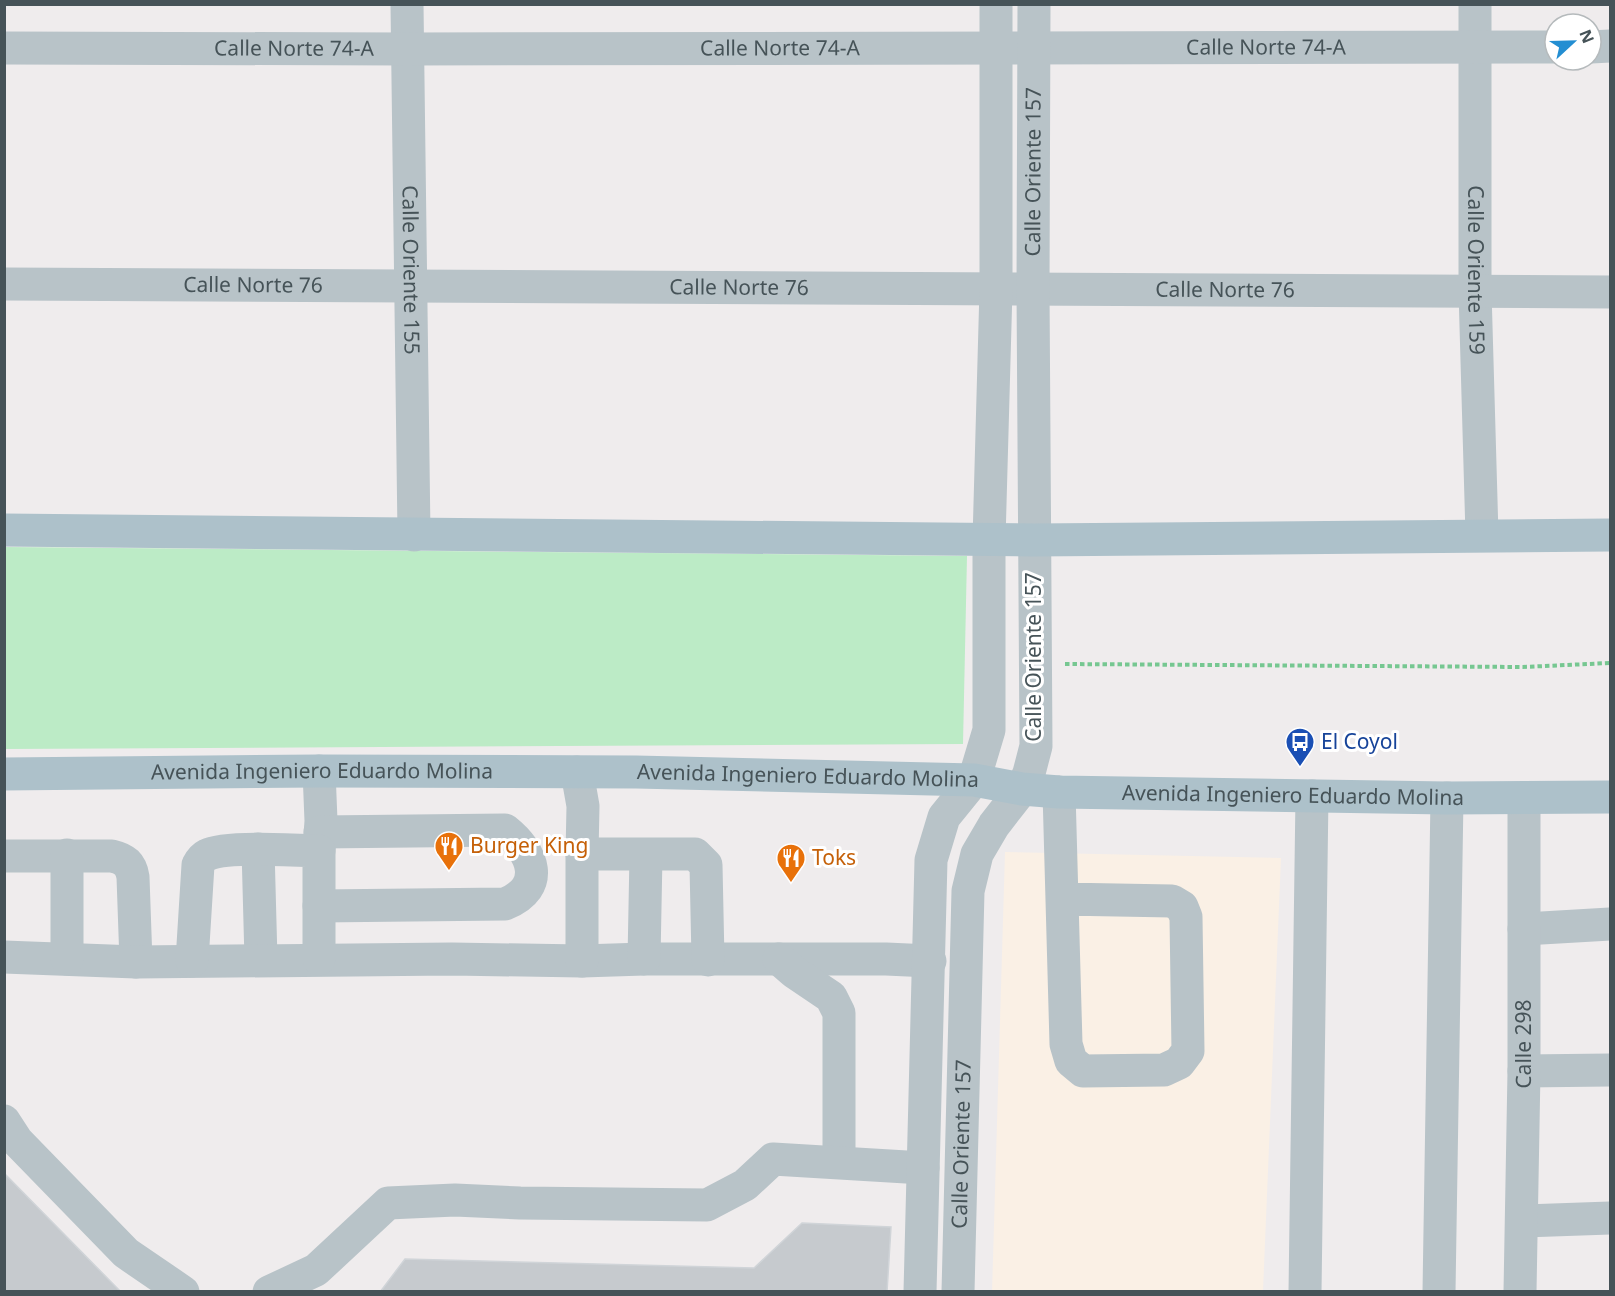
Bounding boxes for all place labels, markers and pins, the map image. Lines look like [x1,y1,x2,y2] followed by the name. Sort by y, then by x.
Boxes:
[1284,726,1316,768] bus stop icon: El Coyol
[1321,727,1398,755] place label: El Coyol
[433,830,465,872] restaurant icon: Burger King
[470,831,588,859] place label: Burger King
[775,842,807,884] restaurant icon: Toks
[812,843,856,871] place label: Toks

